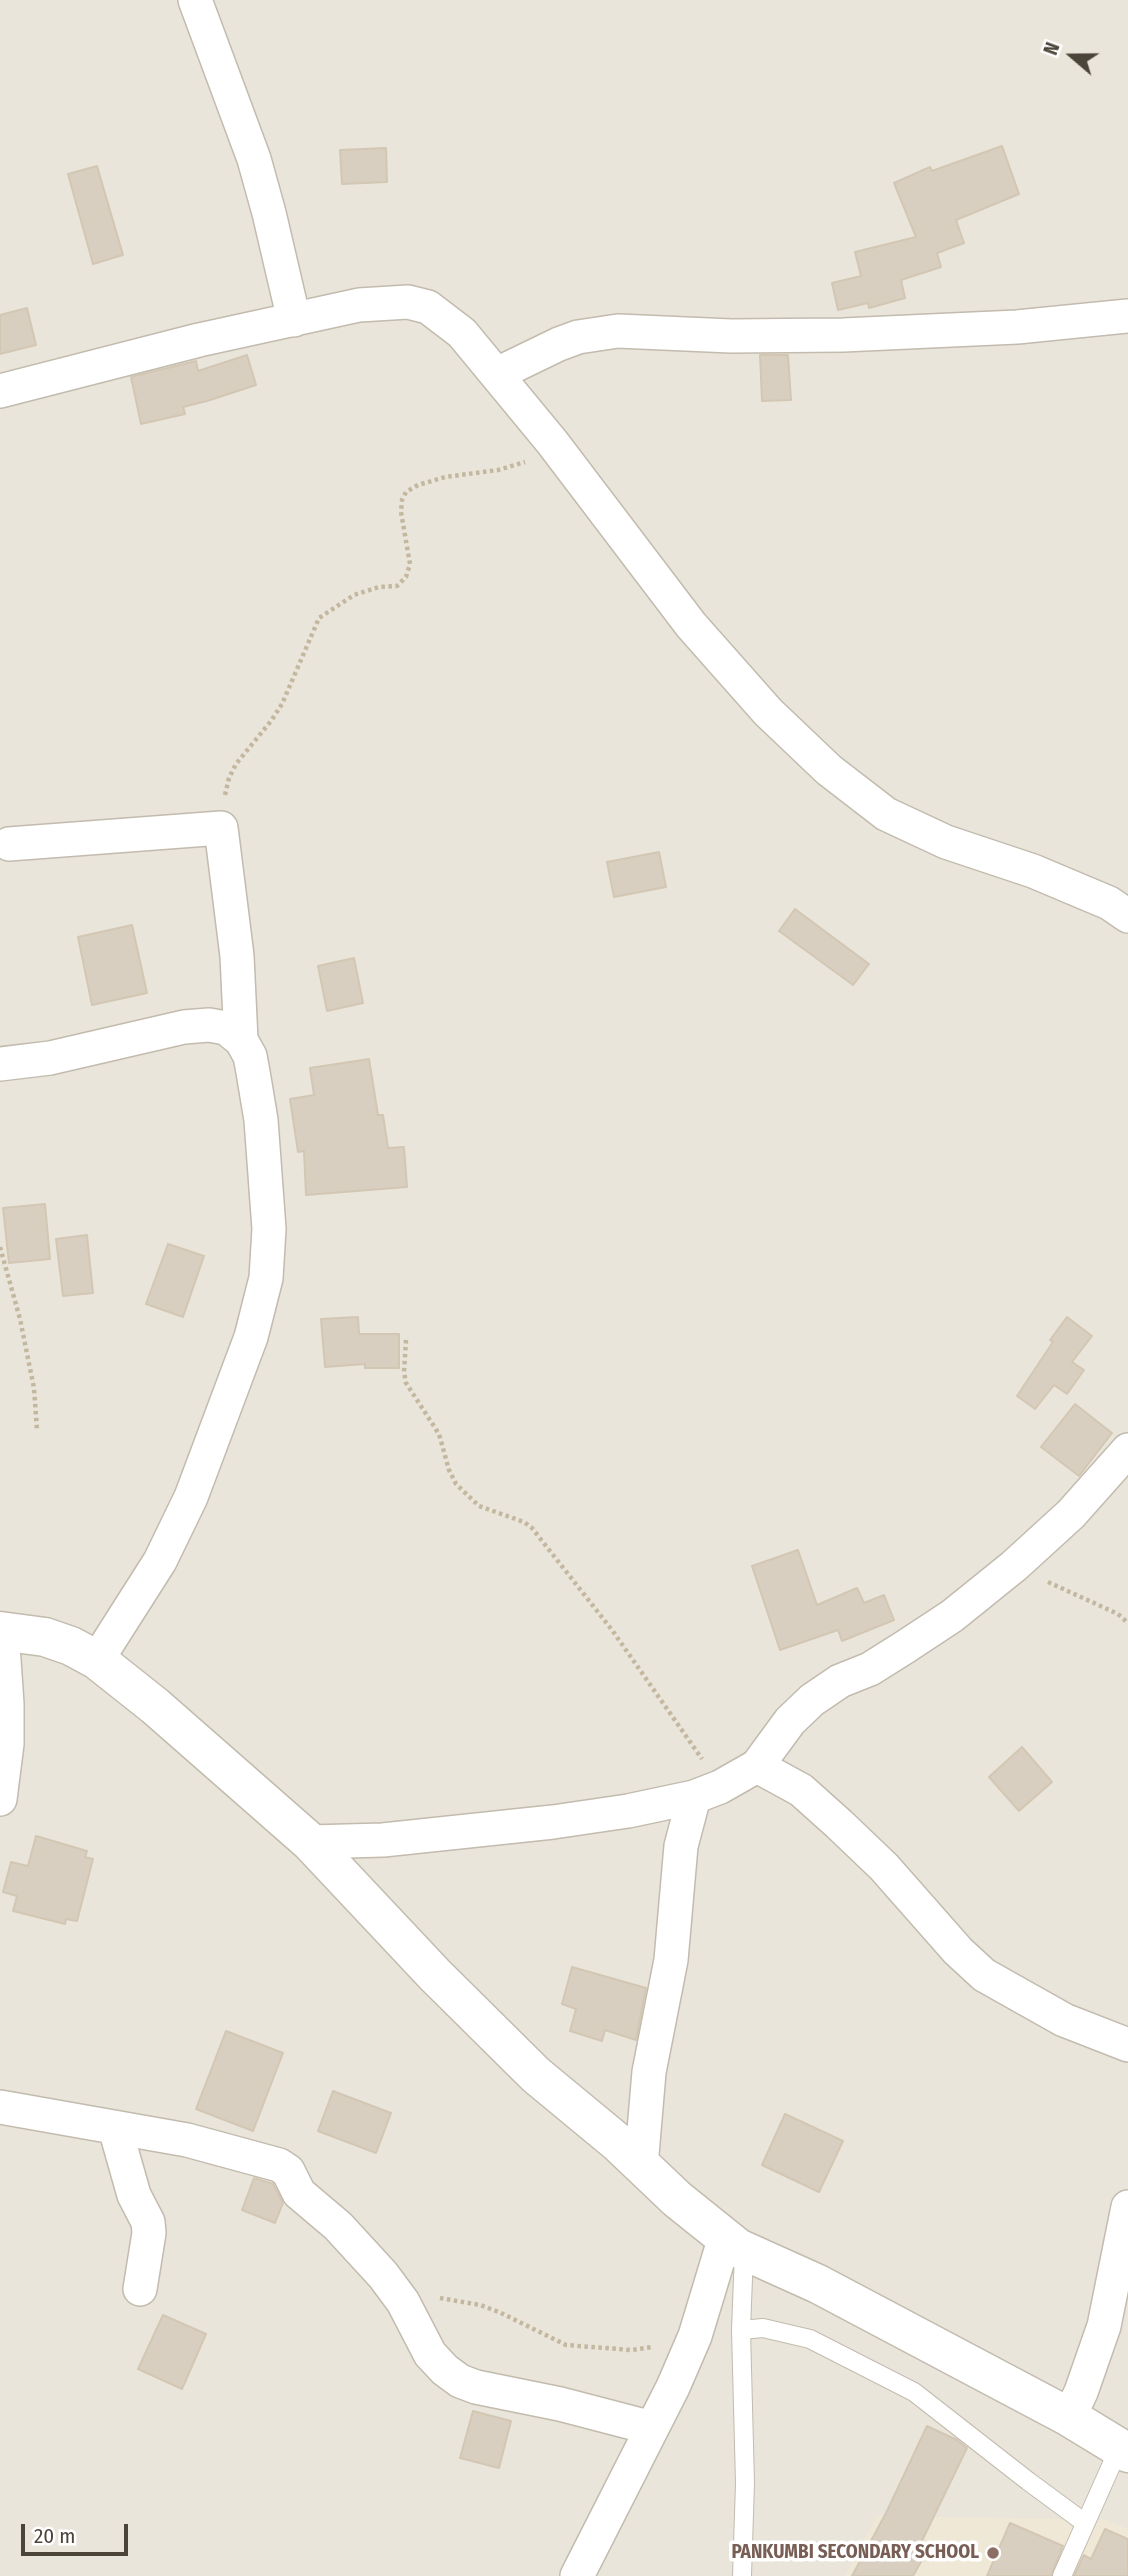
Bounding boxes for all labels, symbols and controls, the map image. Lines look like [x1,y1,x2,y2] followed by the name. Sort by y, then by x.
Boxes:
[1037,21,1107,91] north arrow
[1039,39,1065,58] text: N
[24,2510,131,2554] scale bar
[34,2523,75,2549] text: 20 m
[731,2542,979,2564] place label: PANKUMBI SECONDARY SCHOOL
[985,2545,1001,2561] marker: PANKUMBI SECONDARY SCHOOL

